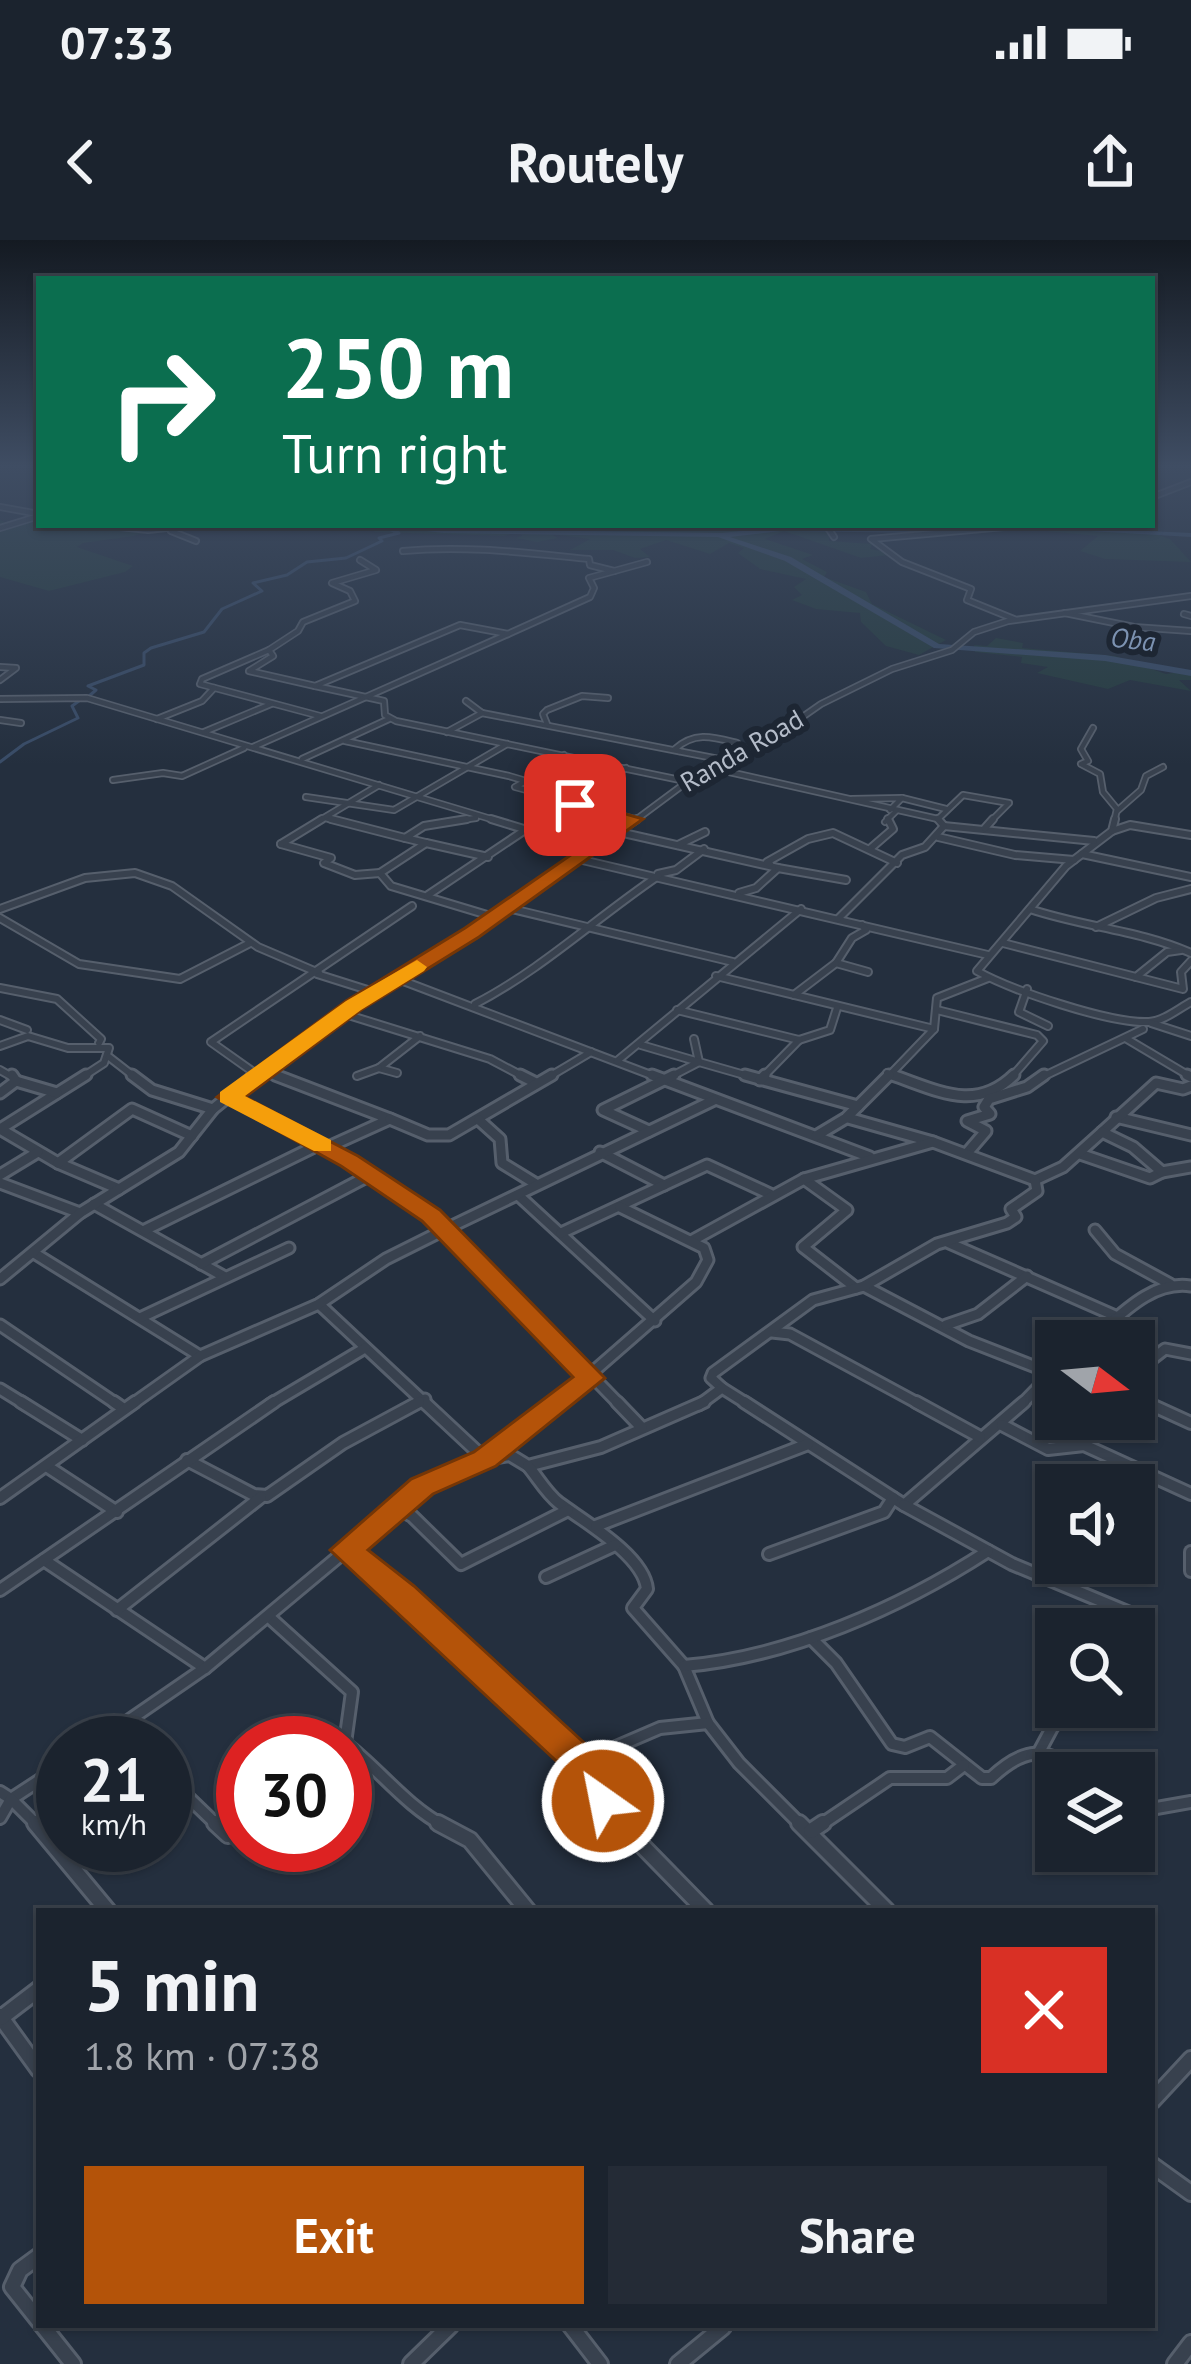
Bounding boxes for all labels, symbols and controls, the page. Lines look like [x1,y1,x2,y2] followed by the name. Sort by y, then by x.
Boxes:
[60,13,174,71] text: 07:33
[508,127,683,197] text: Routely
[48,129,114,195] icon: back
[1077,129,1143,195] icon: share
[282,312,514,421] text: 250 m
[84,324,240,480] icon: right
[282,418,507,488] text: Turn right
[1109,620,1157,658] water label: Oba
[674,701,809,799] street label: Randa Road
[524,754,626,856] pin
[542,772,608,838] icon: arrive
[1035,1320,1155,1440] north arrow
[1035,1320,1155,1872] map controls
[1035,1464,1155,1584] button: sound
[1035,1608,1155,1728] button: search
[216,1716,372,1872] speed limit sign: 30
[540,1738,666,1864] position arrow
[80,1740,148,1818] text: 21
[1035,1752,1155,1872] button: layers
[81,1804,147,1843] text: km/h
[84,1938,260,2031] text: 5 min
[981,1947,1107,2073] button: close
[84,2030,320,2081] text: 1.8 km · 07:38
[84,2166,584,2304] button: Exit
[608,2166,1107,2304] button: Share

